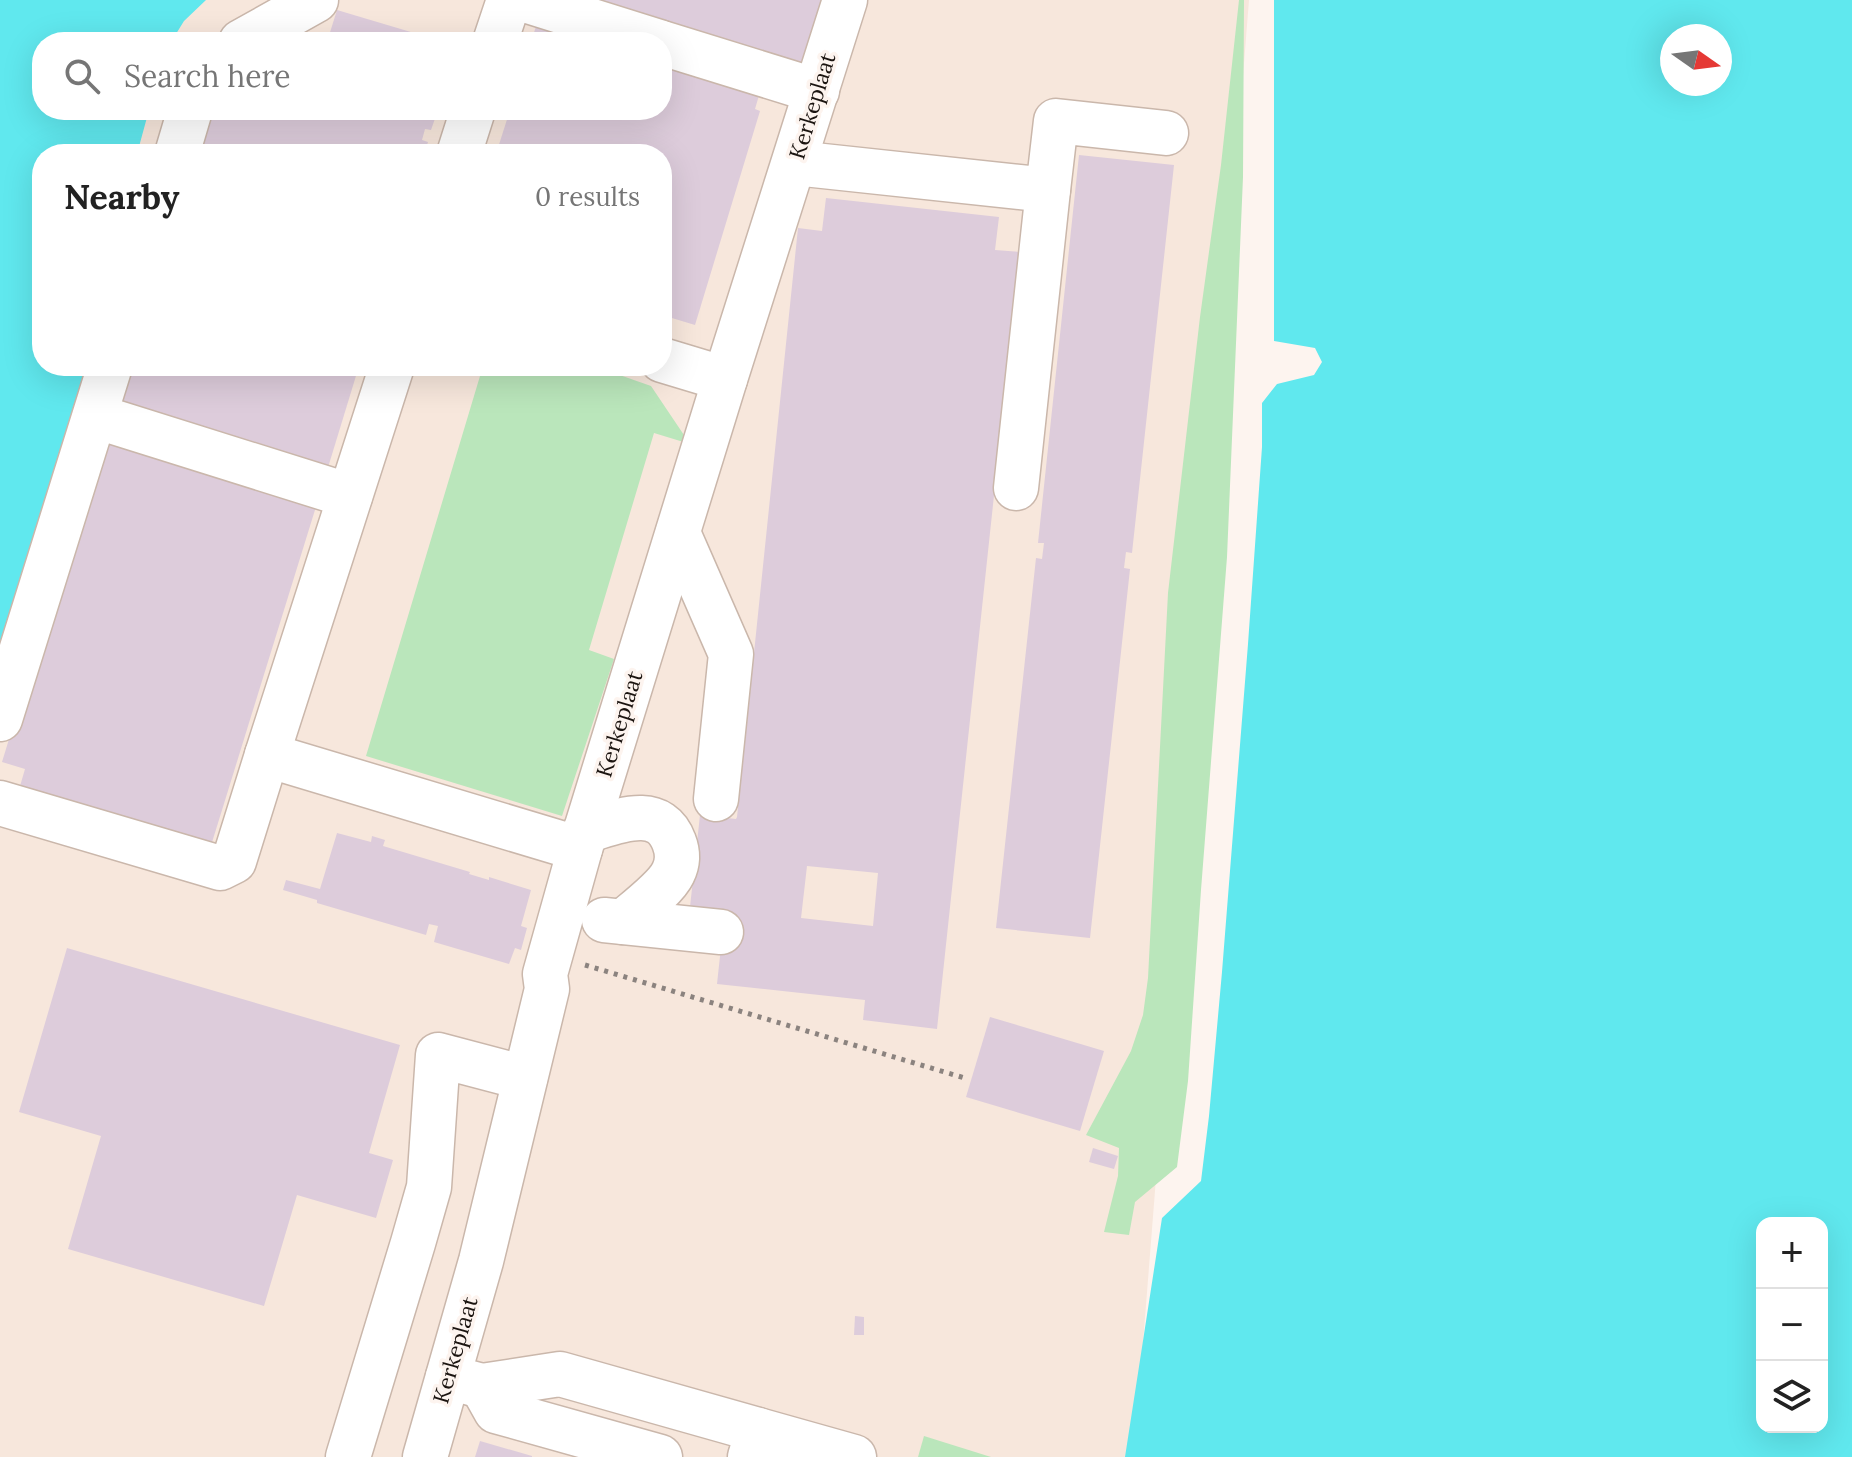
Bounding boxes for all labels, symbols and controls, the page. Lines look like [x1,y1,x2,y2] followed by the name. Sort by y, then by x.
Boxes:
[1660,24,1732,96] north arrow
[32,32,672,120] search box
[783,49,842,163] street label: Kerkeplaat
[60,54,104,98] icon: search
[124,57,291,95] text: Search here
[64,175,180,218] text: Nearby
[535,180,640,213] text: 0 results
[590,667,649,781] street label: Kerkeplaat
[1756,1217,1828,1433] map controls
[1756,1217,1828,1289] button: +
[1756,1289,1828,1361] button: −
[426,1293,484,1407] street label: Kerkeplaat
[1756,1361,1828,1433] button: layers

